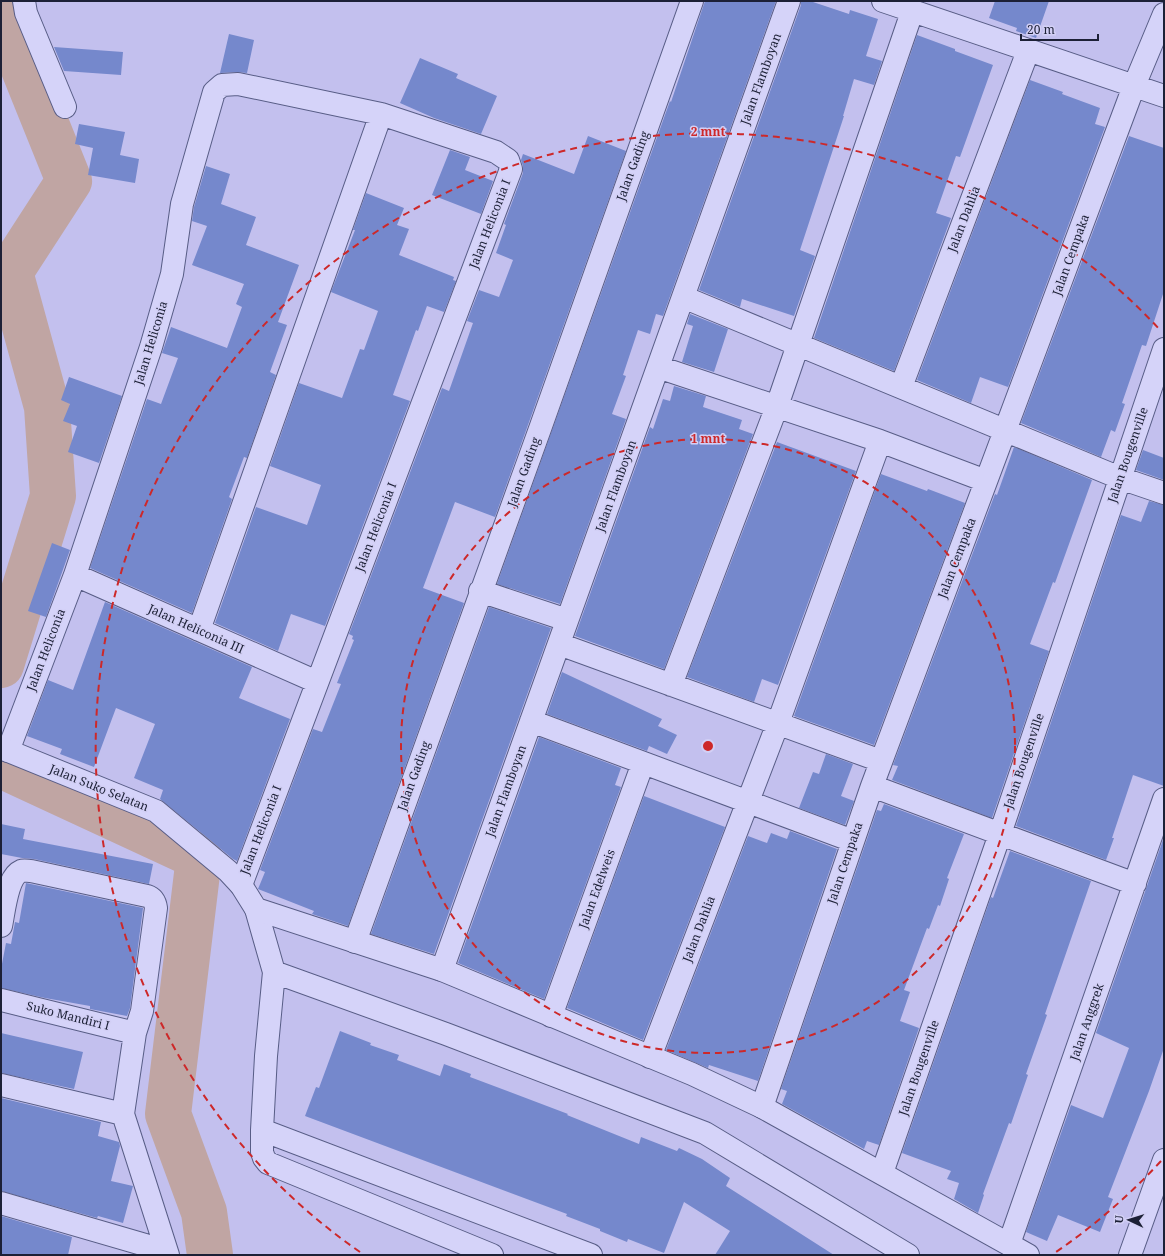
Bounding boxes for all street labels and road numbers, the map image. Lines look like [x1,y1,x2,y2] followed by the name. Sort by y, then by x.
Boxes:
[736,30,785,128] street label: Jalan Flamboyan
[612,128,653,204] street label: Jalan Gading
[464,177,514,272] street label: Jalan Heliconia I
[943,183,984,255] street label: Jalan Dahlia
[1048,212,1093,299] street label: Jalan Cempaka
[129,299,171,388] street label: Jalan Heliconia
[1103,405,1152,506] street label: Jalan Bougenville
[503,434,544,510] street label: Jalan Gading
[591,437,640,535] street label: Jalan Flamboyan
[350,480,400,575] street label: Jalan Heliconia I
[933,515,980,602] street label: Jalan Cempaka
[145,599,247,657] street label: Jalan Heliconia III
[22,606,69,694] street label: Jalan Heliconia
[999,711,1048,812] street label: Jalan Bougenville
[393,738,434,814] street label: Jalan Gading
[481,742,530,840] street label: Jalan Flamboyan
[46,760,152,815] street label: Jalan Suko Selatan
[235,783,285,878] street label: Jalan Heliconia I
[822,819,867,907] street label: Jalan Cempaka
[574,847,619,932] street label: Jalan Edelweis
[678,893,719,965] street label: Jalan Dahlia
[1065,980,1108,1064] street label: Jalan Anggrek
[25,997,111,1034] street label: Suko Mandiri I
[894,1018,943,1119] street label: Jalan Bougenville

